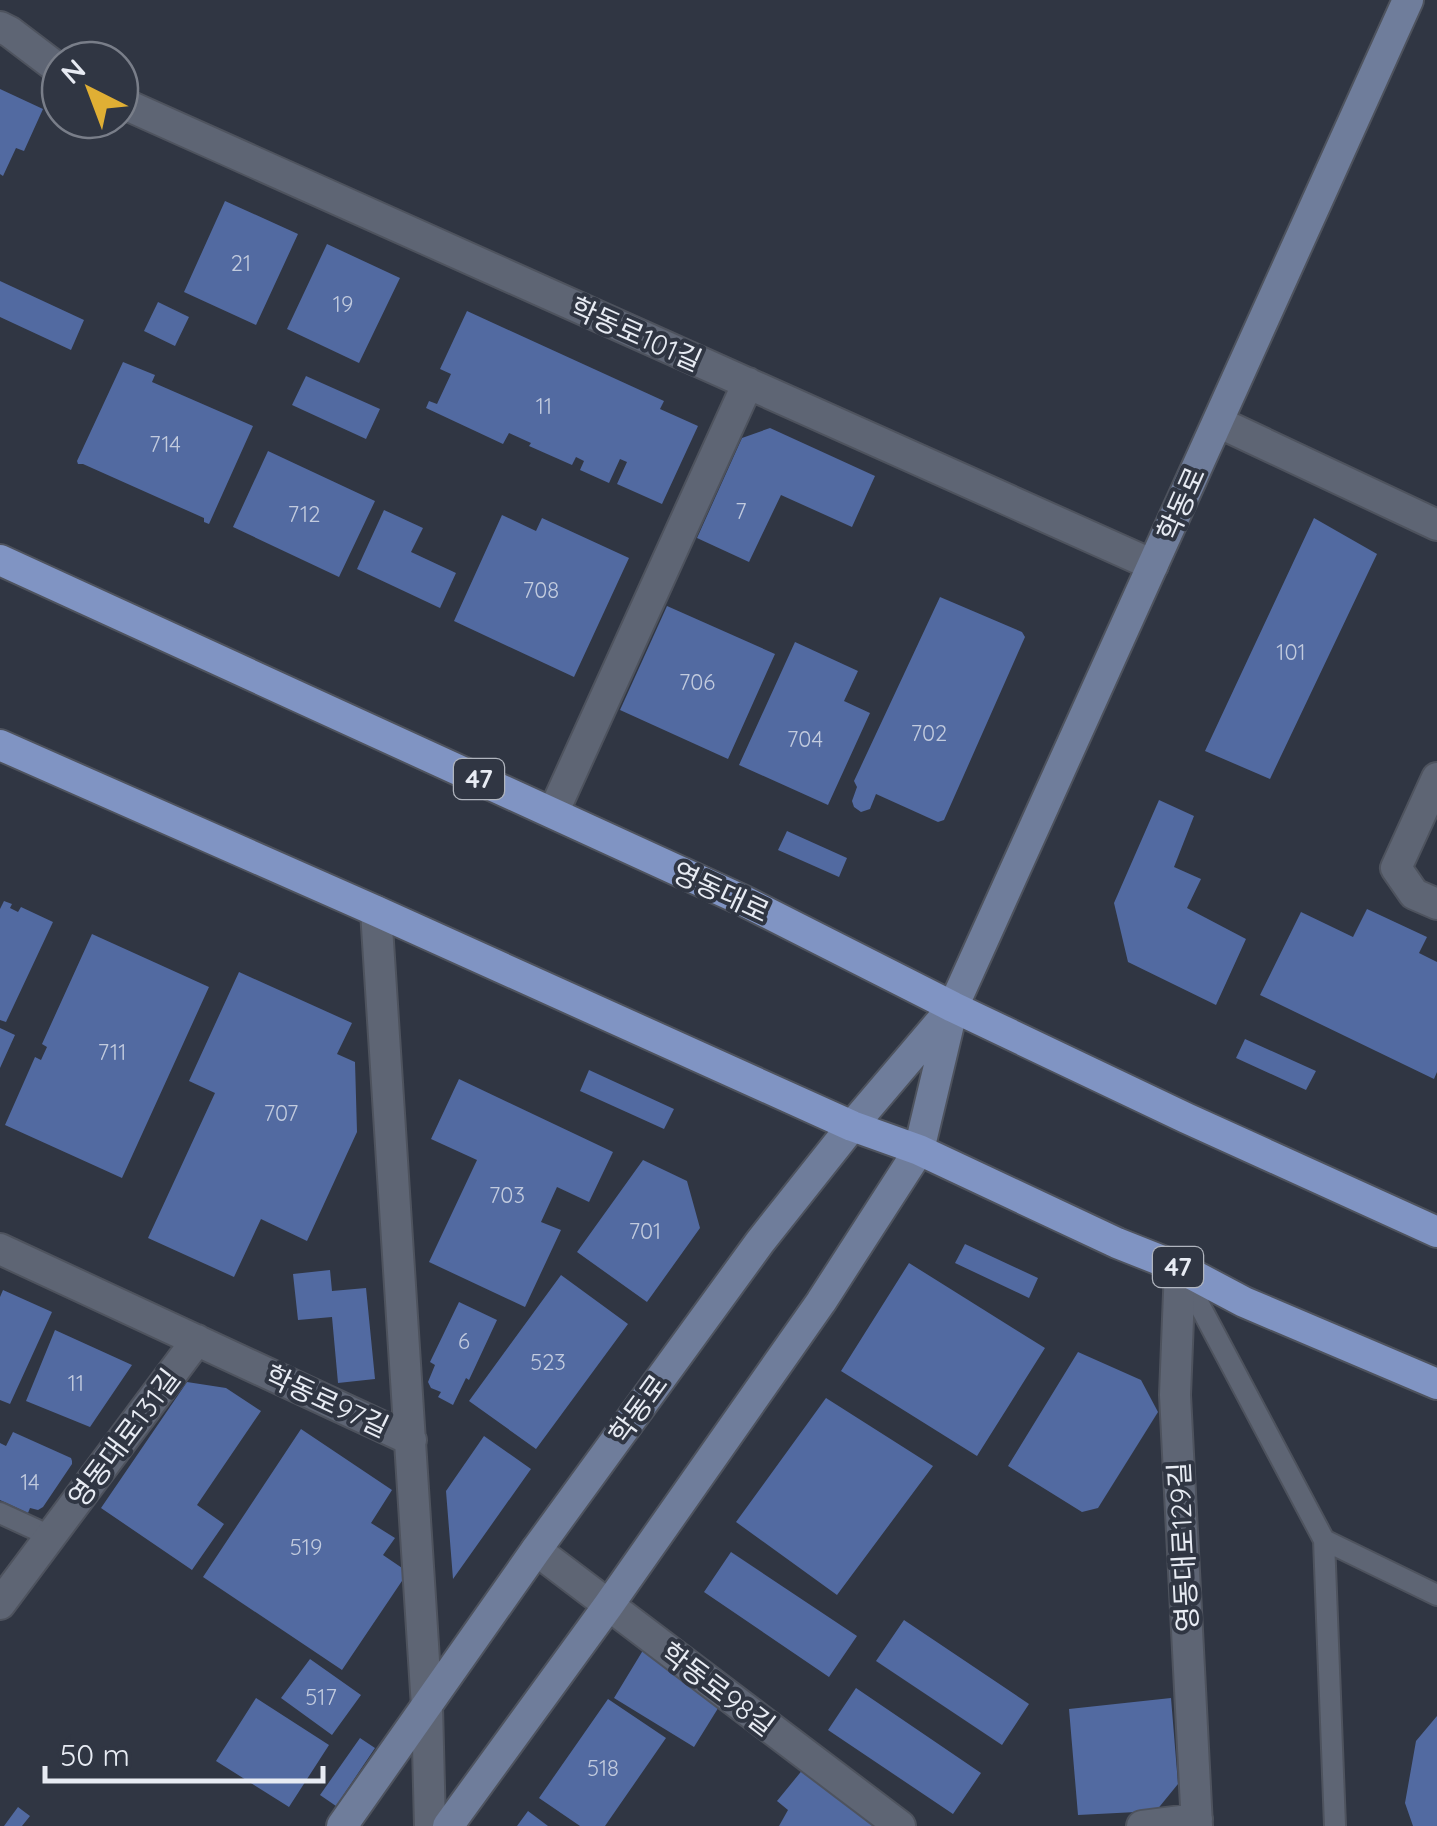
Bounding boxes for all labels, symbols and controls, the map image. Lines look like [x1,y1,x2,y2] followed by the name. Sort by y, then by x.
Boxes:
[40,40,140,140] north arrow
[54,51,92,91] text: N
[231,249,251,277] house number: 21
[565,289,707,378] street label: 학동로101길
[333,290,353,318] house number: 19
[536,392,552,420] house number: 11
[149,430,181,458] house number: 714
[1149,461,1212,546] street label: 학동로
[735,497,747,525] house number: 7
[288,500,320,528] house number: 712
[523,576,559,604] house number: 708
[1276,638,1306,666] house number: 101
[679,668,715,696] house number: 706
[911,719,947,747] house number: 702
[787,725,823,753] house number: 704
[454,759,504,799] road number: 47
[667,854,775,929] street label: 영동대로
[98,1038,126,1066] house number: 711
[264,1099,298,1127] house number: 707
[489,1181,525,1209] house number: 703
[629,1217,661,1245] house number: 701
[1153,1247,1203,1287] road number: 47
[458,1327,470,1355] house number: 6
[530,1348,566,1376] house number: 523
[260,1357,395,1444] street label: 학동로97길
[60,1362,187,1514] street label: 영동대로131길
[601,1367,674,1450] street label: 학동로
[68,1369,84,1397] house number: 11
[1161,1461,1204,1633] street label: 영동대로129길
[20,1468,40,1496] house number: 14
[290,1533,322,1561] house number: 519
[654,1634,782,1743] street label: 학동로98길
[305,1683,337,1711] house number: 517
[45,1721,322,1783] scale bar
[60,1736,130,1774] text: 50 m
[587,1754,619,1782] house number: 518

